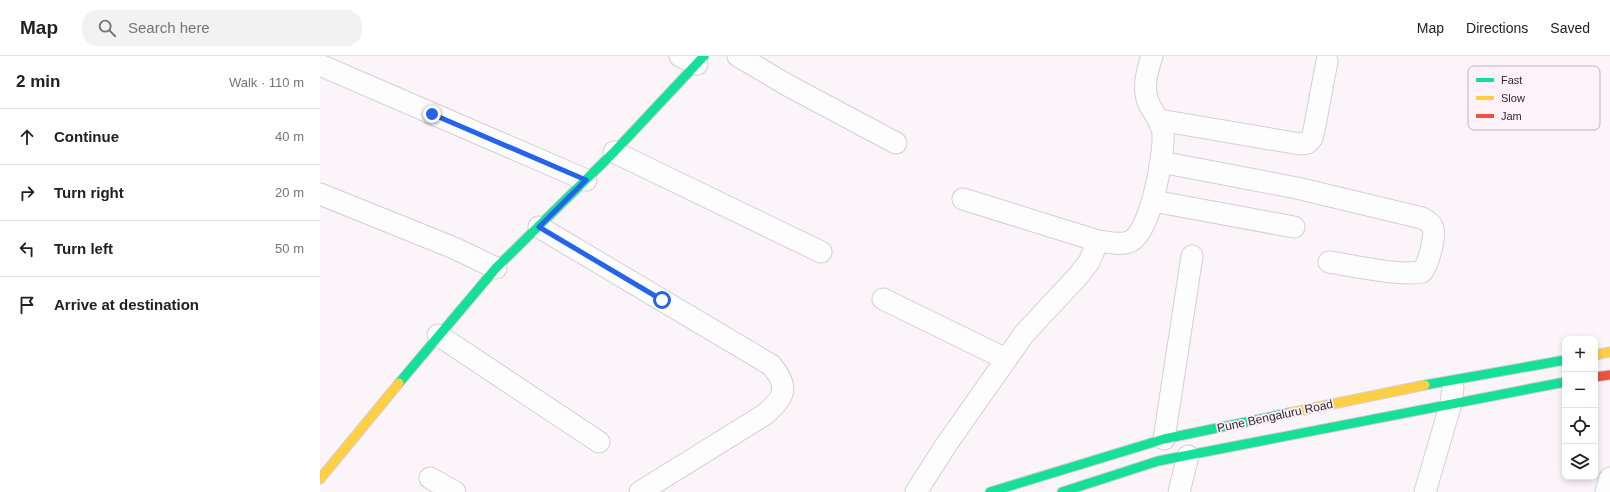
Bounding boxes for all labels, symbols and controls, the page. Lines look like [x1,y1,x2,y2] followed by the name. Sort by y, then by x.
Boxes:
[82,10,362,46] search box
[20,17,58,38] text: Map
[96,17,118,39] icon: search
[128,19,210,36] text: Search here
[1417,20,1444,36] text: Map
[1466,20,1528,36] text: Directions
[1550,20,1590,36] text: Saved
[1468,66,1600,130] legend
[16,72,60,91] text: 2 min
[1501,74,1522,86] text: Fast
[229,75,304,90] text: Walk · 110 m
[1501,92,1525,104] text: Slow
[423,105,441,123] route end
[1501,110,1522,122] text: Jam
[16,126,38,148] icon: ahead
[54,128,119,145] text: Continue
[275,129,304,144] text: 40 m
[16,182,38,204] icon: right
[54,184,124,201] text: Turn right
[275,185,304,200] text: 20 m
[16,238,38,260] icon: left
[54,240,113,257] text: Turn left
[275,241,304,256] text: 50 m
[653,291,671,309] route start
[16,294,38,316] icon: arrive
[54,296,199,313] text: Arrive at destination
[1562,336,1598,480] map controls
[1562,336,1598,372] button: +
[1562,372,1598,408] button: −
[1216,397,1334,435] street label: Pune Bengaluru Road
[1562,408,1598,444] button: locate
[1562,444,1598,480] button: layers

